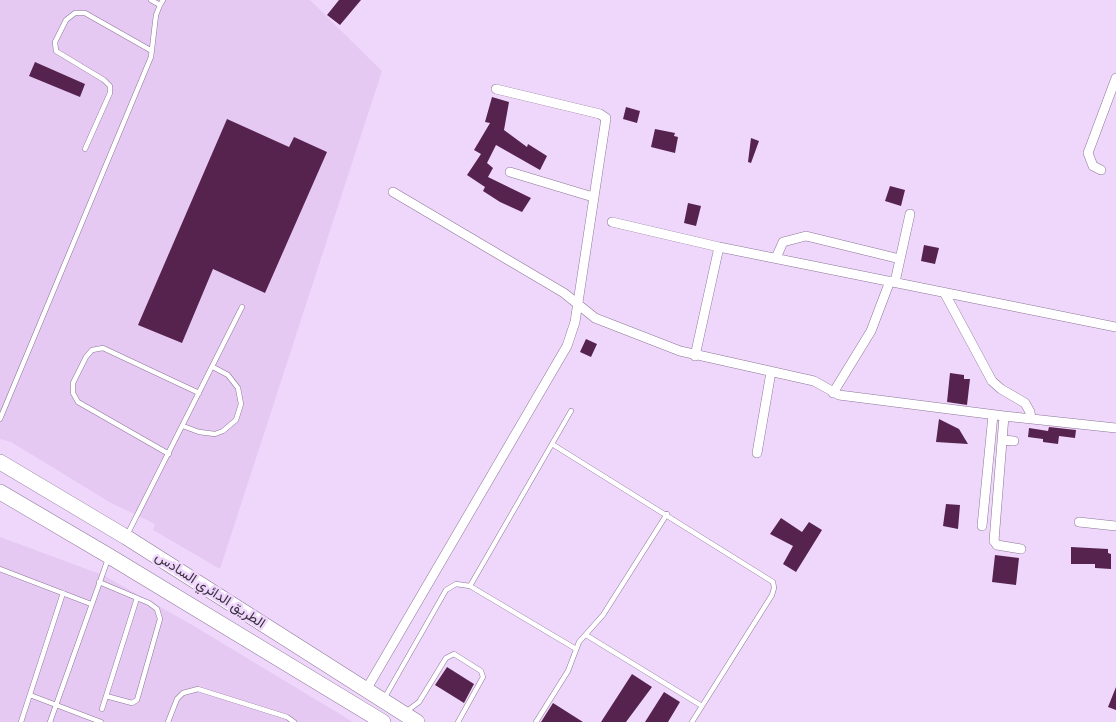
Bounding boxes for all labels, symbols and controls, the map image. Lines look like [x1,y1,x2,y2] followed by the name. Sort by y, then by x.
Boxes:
[152,548,268,632] street label: الطريق الدائري السادس

